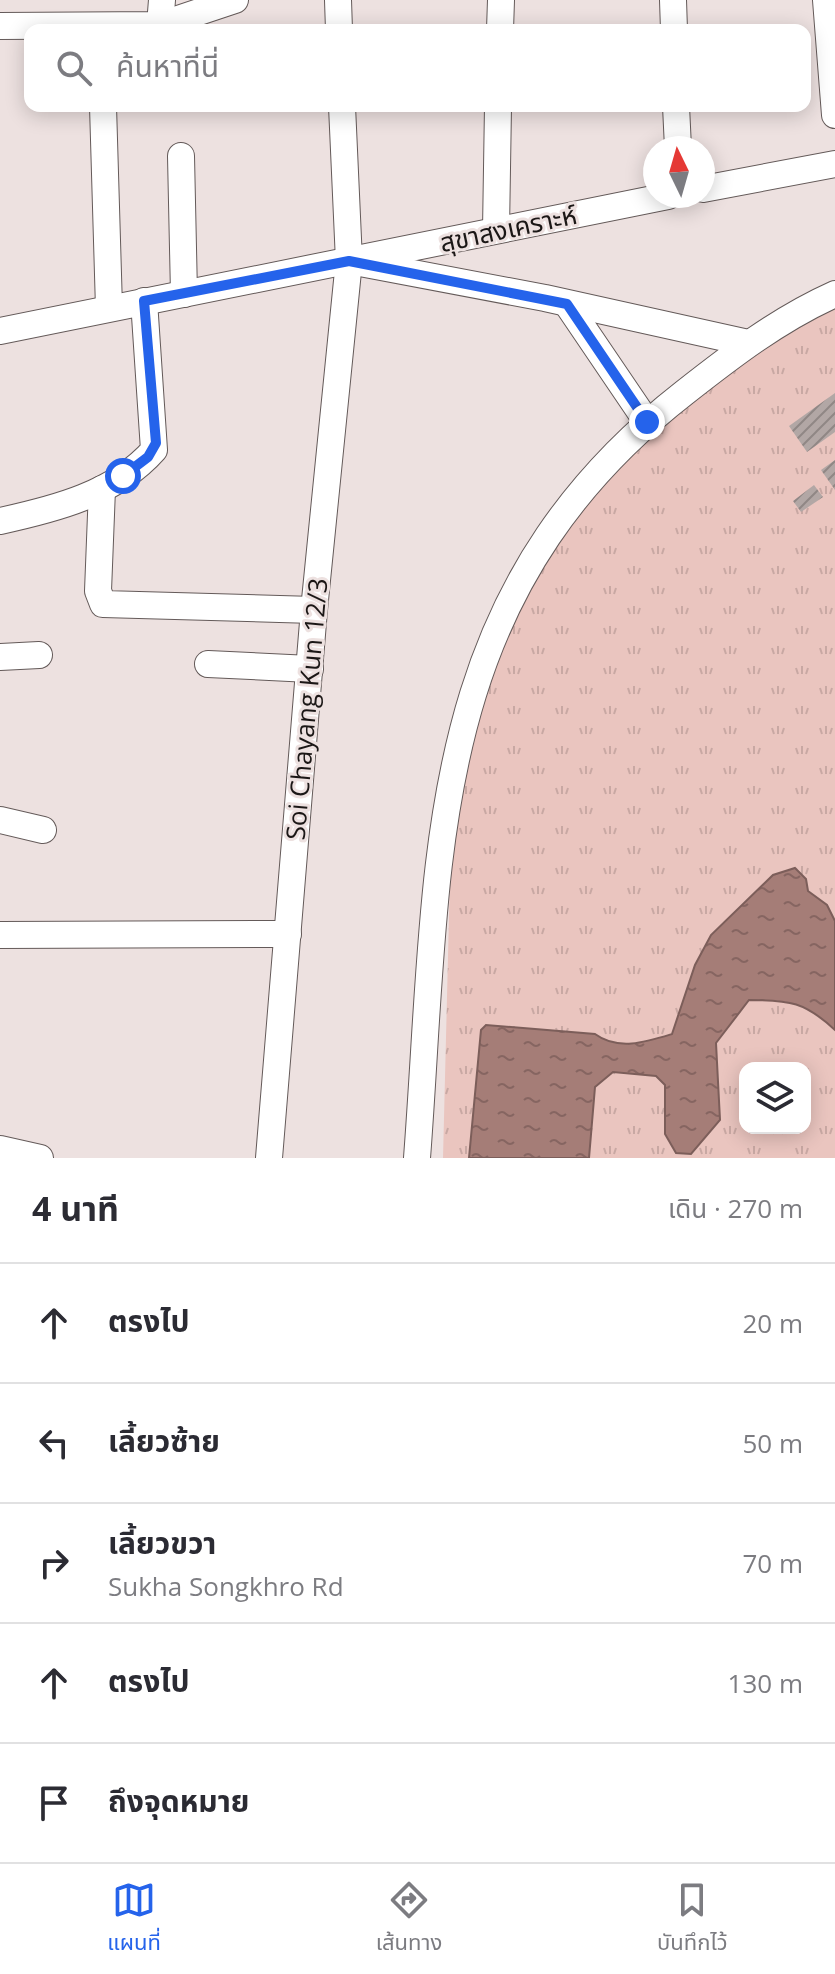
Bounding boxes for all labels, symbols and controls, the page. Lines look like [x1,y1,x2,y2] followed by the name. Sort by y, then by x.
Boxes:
[24,24,811,112] search box
[116,45,219,86] text: ค้นหาที่นี่
[52,46,96,90] icon: search
[643,136,715,208] north arrow
[436,196,580,260] street label: สุขาสงเคราะห์
[629,404,665,440] route end
[105,458,141,494] route start
[277,576,335,842] street label: Soi Chayang Kun 12/3
[739,1062,811,1134] map controls
[739,1062,811,1134] button: layers
[32,1185,119,1231] text: 4 นาที
[668,1190,803,1226] text: เดิน · 270 m
[108,1300,190,1341] text: ตรงไป
[32,1301,76,1345] icon: ahead
[742,1305,803,1341] text: 20 m
[108,1420,220,1461] text: เลี้ยวซ้าย
[32,1421,76,1465] icon: left
[742,1425,803,1461] text: 50 m
[108,1522,216,1563] text: เลี้ยวขวา
[32,1541,76,1585] icon: right
[742,1545,803,1581] text: 70 m
[108,1568,344,1604] text: Sukha Songkhro Rd
[108,1660,190,1701] text: ตรงไป
[32,1661,76,1705] icon: ahead
[728,1665,803,1701] text: 130 m
[108,1780,249,1821] text: ถึงจุดหมาย
[32,1781,76,1825] icon: arrive
[107,1878,161,1960] tab: แผนที่
[376,1878,442,1960] tab: เส้นทาง
[657,1878,728,1960] tab: บันทึกไว้

